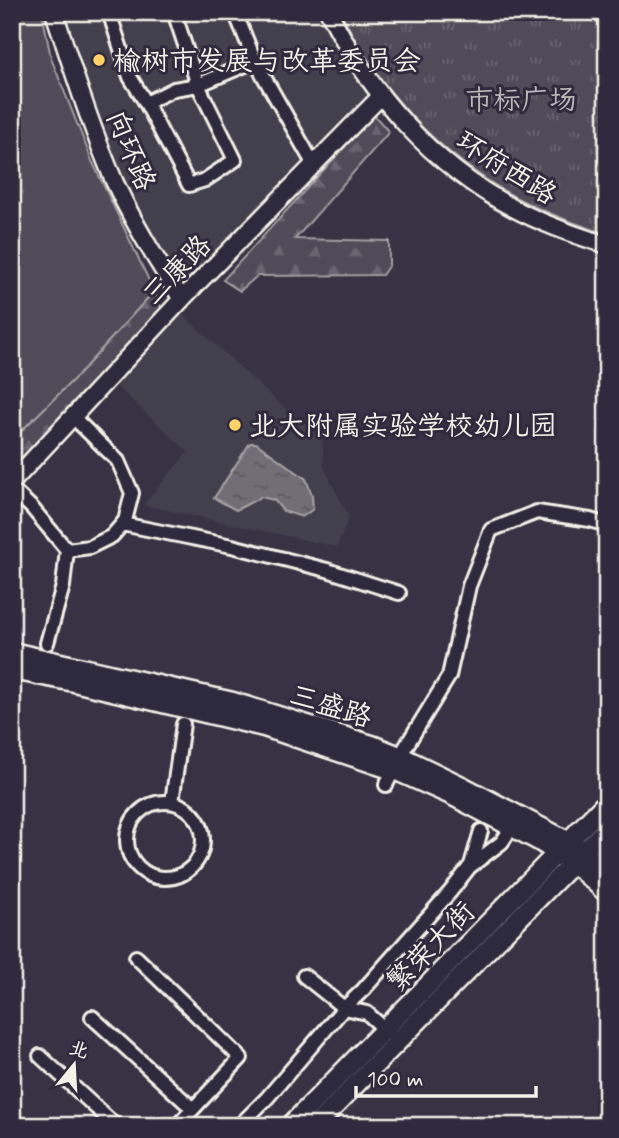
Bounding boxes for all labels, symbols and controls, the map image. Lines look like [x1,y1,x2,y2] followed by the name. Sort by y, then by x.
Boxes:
[113,44,421,81] place label: 榆树市发展与改革委员会
[91,52,107,68] marker: 榆树市发展与改革委员会
[465,83,577,120] park label: 市标广场
[96,105,163,197] street label: 向环路
[448,124,563,214] street label: 环府西路
[135,228,220,314] street label: 三康路
[249,409,557,446] place label: 北大附属实验学校幼儿园
[227,417,243,433] marker: 北大附属实验学校幼儿园
[285,677,376,737] street label: 三盛路
[380,895,484,1001] street label: 繁荣大街
[38,1030,108,1100] north arrow
[66,1035,92,1065] text: 北
[356,1054,537,1098] scale bar
[367,1066,423,1094] text: 100 m

